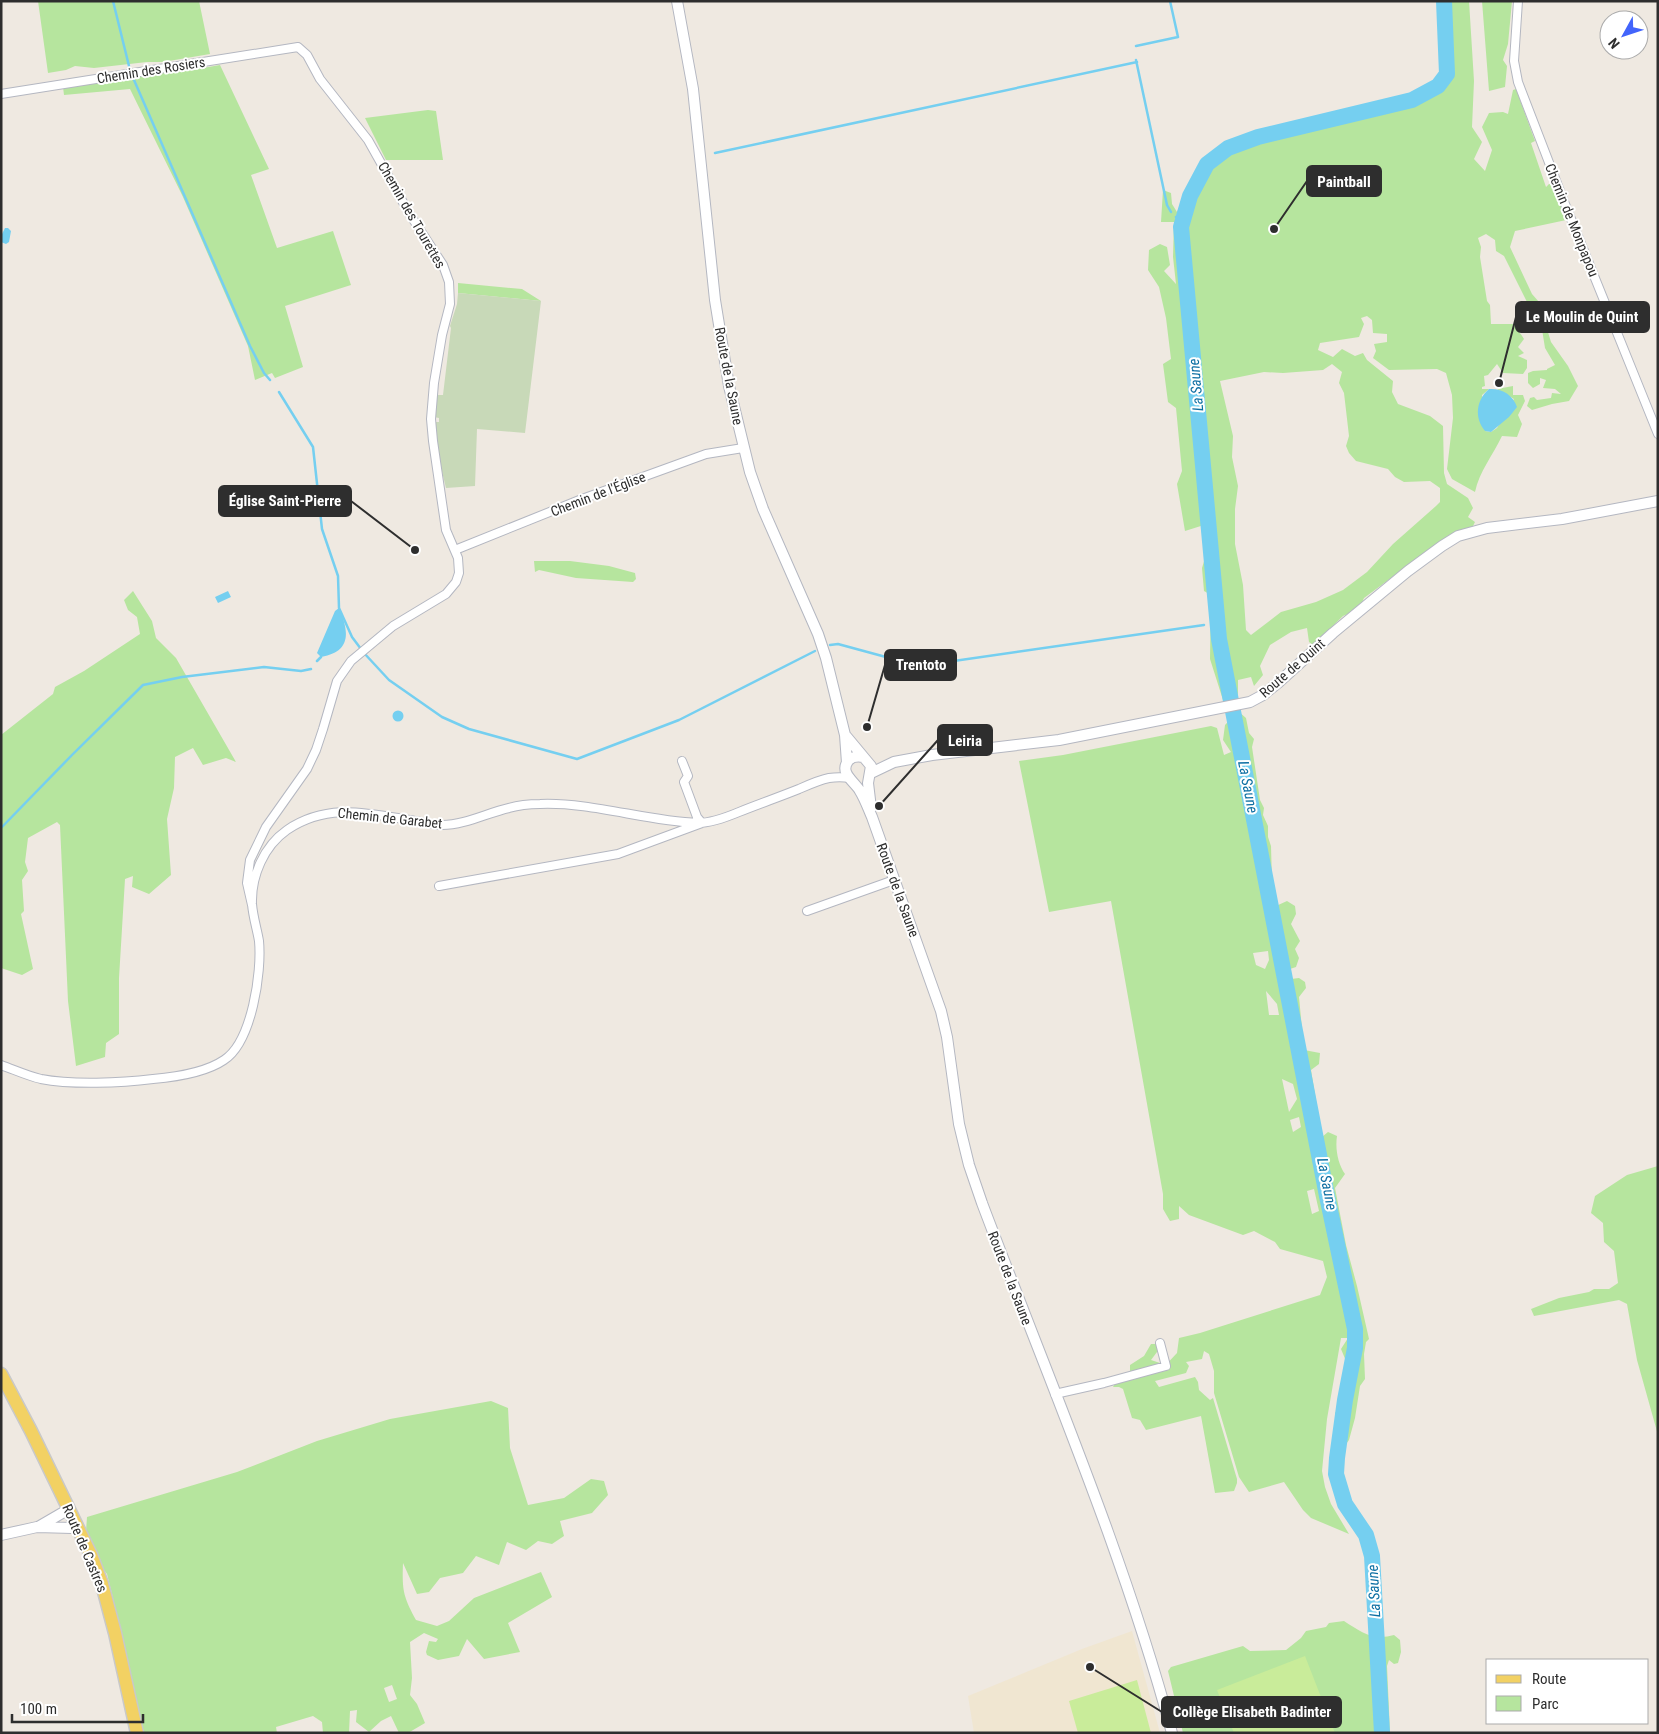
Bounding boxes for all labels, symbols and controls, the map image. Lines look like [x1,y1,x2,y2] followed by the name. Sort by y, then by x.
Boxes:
[1599,10,1649,60] north arrow
[1605,35,1623,52] text: N
[96,54,206,86] street label: Chemin des Rosiers
[375,159,449,271] street label: Chemin des Tourettes
[1542,161,1602,279] street label: Chemin de Monpapou
[1307,166,1381,196] callout: Paintball
[1317,173,1371,191] text: Paintball
[1516,302,1649,332] callout: Le Moulin de Quint
[1526,308,1639,326] text: Le Moulin de Quint
[712,326,746,427] street label: Route de la Saune
[1185,358,1207,412] water label: La Saune
[548,467,648,519] street label: Chemin de l'Église
[219,486,351,516] callout: Église Saint-Pierre
[229,492,341,510] text: Église Saint-Pierre
[1256,635,1328,701] street label: Route de Quint
[885,650,956,680] callout: Trentoto
[896,656,946,674] text: Trentoto
[938,725,992,755] callout: Leiria
[948,732,982,750] text: Leiria
[1234,759,1262,815] water label: La Saune
[337,805,443,831] street label: Chemin de Garabet
[874,841,923,940] street label: Route de la Saune
[1313,1156,1341,1212] water label: La Saune
[985,1229,1035,1328] street label: Route de la Saune
[59,1502,111,1594] street label: Route de Castres
[1364,1564,1384,1618] water label: La Saune
[1486,1659,1649,1724] legend
[1532,1670,1566,1688] text: Route
[12,1692,144,1724] scale bar
[1532,1695,1559,1713] text: Parc
[1162,1697,1341,1727] callout: Collège Elisabeth Badinter
[20,1700,57,1718] text: 100 m
[1173,1703,1331,1721] text: Collège Elisabeth Badinter

